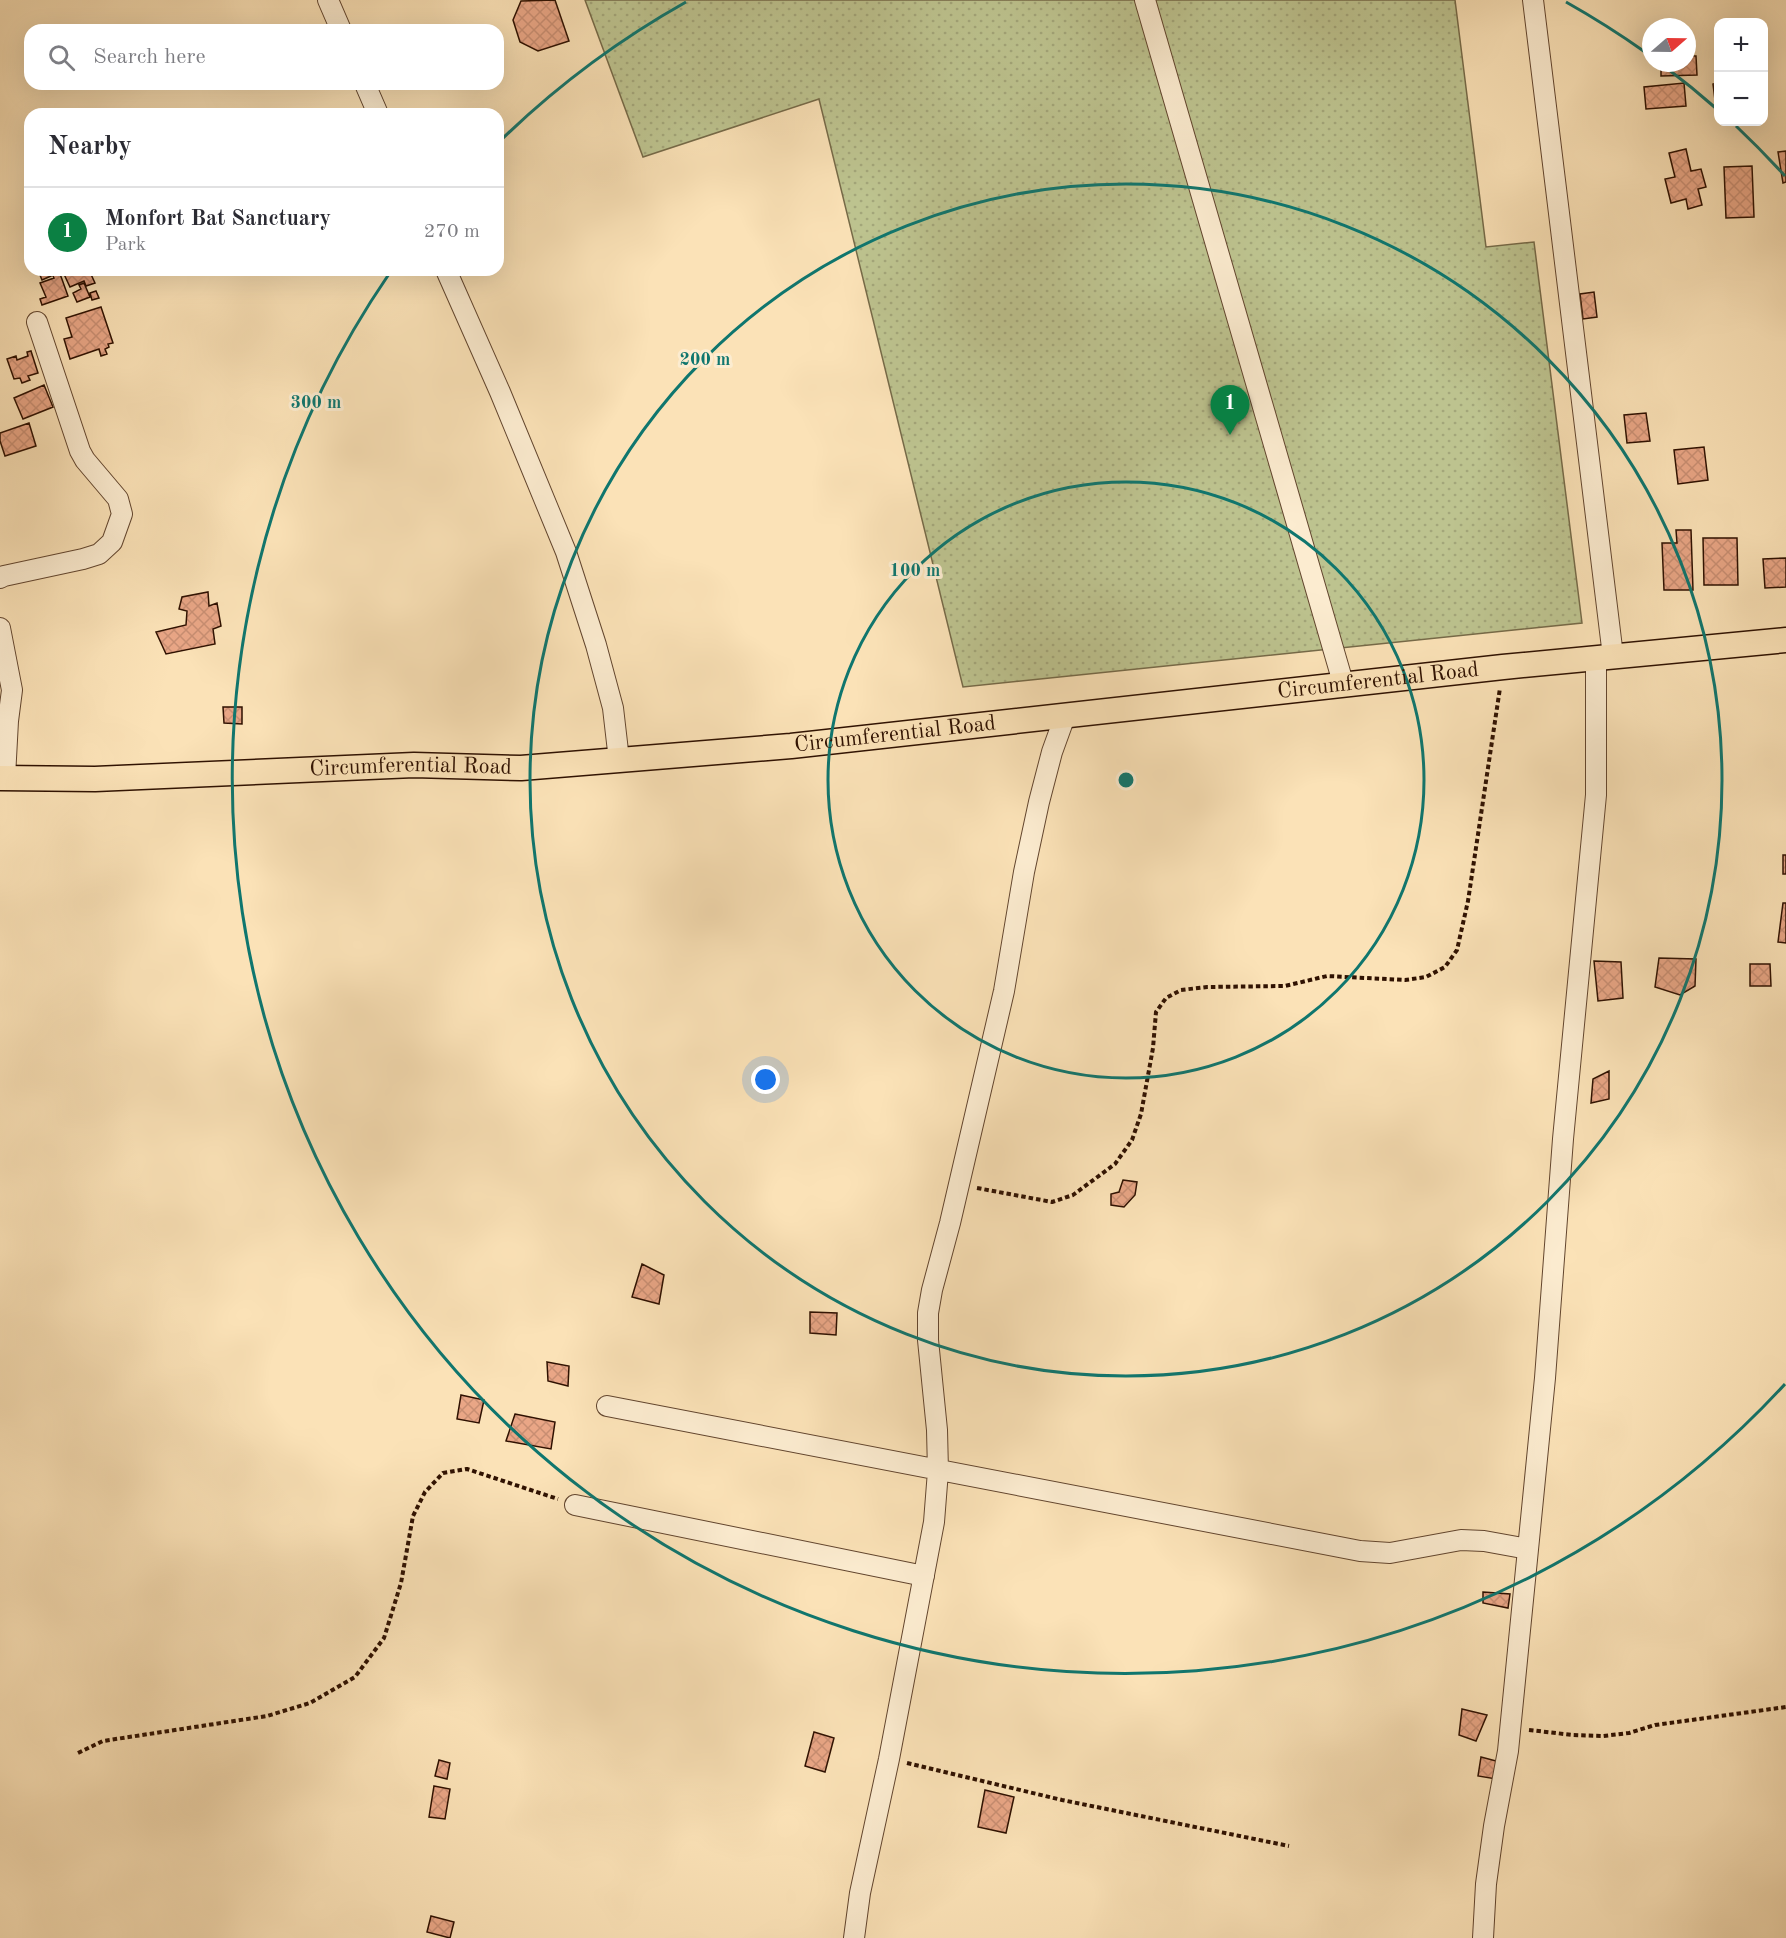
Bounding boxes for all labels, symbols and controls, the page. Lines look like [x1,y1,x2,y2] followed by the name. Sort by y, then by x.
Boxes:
[1642,18,1696,72] north arrow
[1714,18,1768,126] map controls
[1714,18,1768,72] button: +
[24,24,504,90] search box
[45,41,78,74] icon: search
[93,46,206,68] text: Search here
[1714,72,1768,126] button: −
[48,134,132,160] text: Nearby
[105,208,331,230] text: Monfort Bat Sanctuary
[62,222,73,242] text: 1
[424,222,480,242] text: 270 m
[105,235,146,255] text: Park
[680,351,730,369] text: 200 m
[1210,386,1250,435] pin: 1
[291,394,341,412] text: 300 m
[890,562,940,580] text: 100 m
[1276,659,1480,703] street label: Circumferential Road
[793,712,997,757] street label: Circumferential Road
[309,754,512,781] street label: Circumferential Road
[1116,770,1136,790] centre of rings
[751,1065,780,1094] your location

